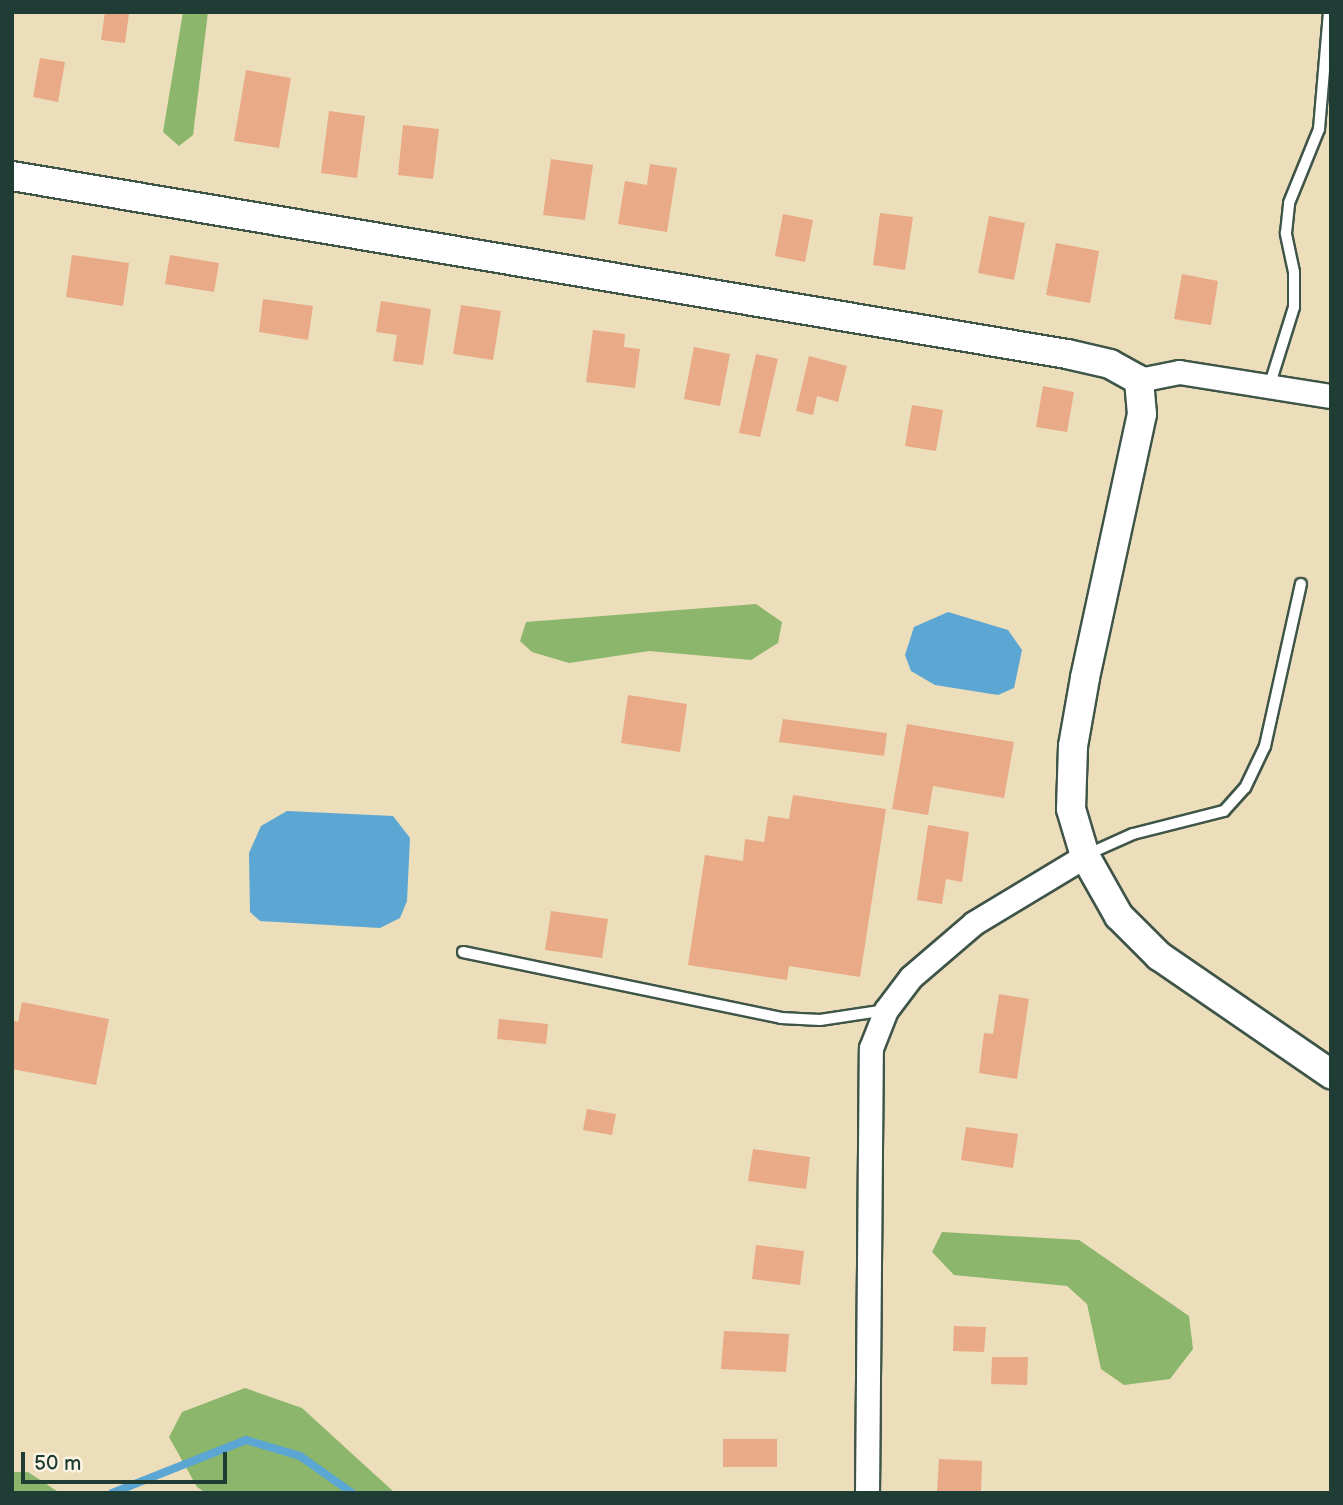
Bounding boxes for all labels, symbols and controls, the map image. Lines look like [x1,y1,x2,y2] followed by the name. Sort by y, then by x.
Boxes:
[24,1438,231,1482] scale bar
[34,1451,81,1476] text: 50 m

